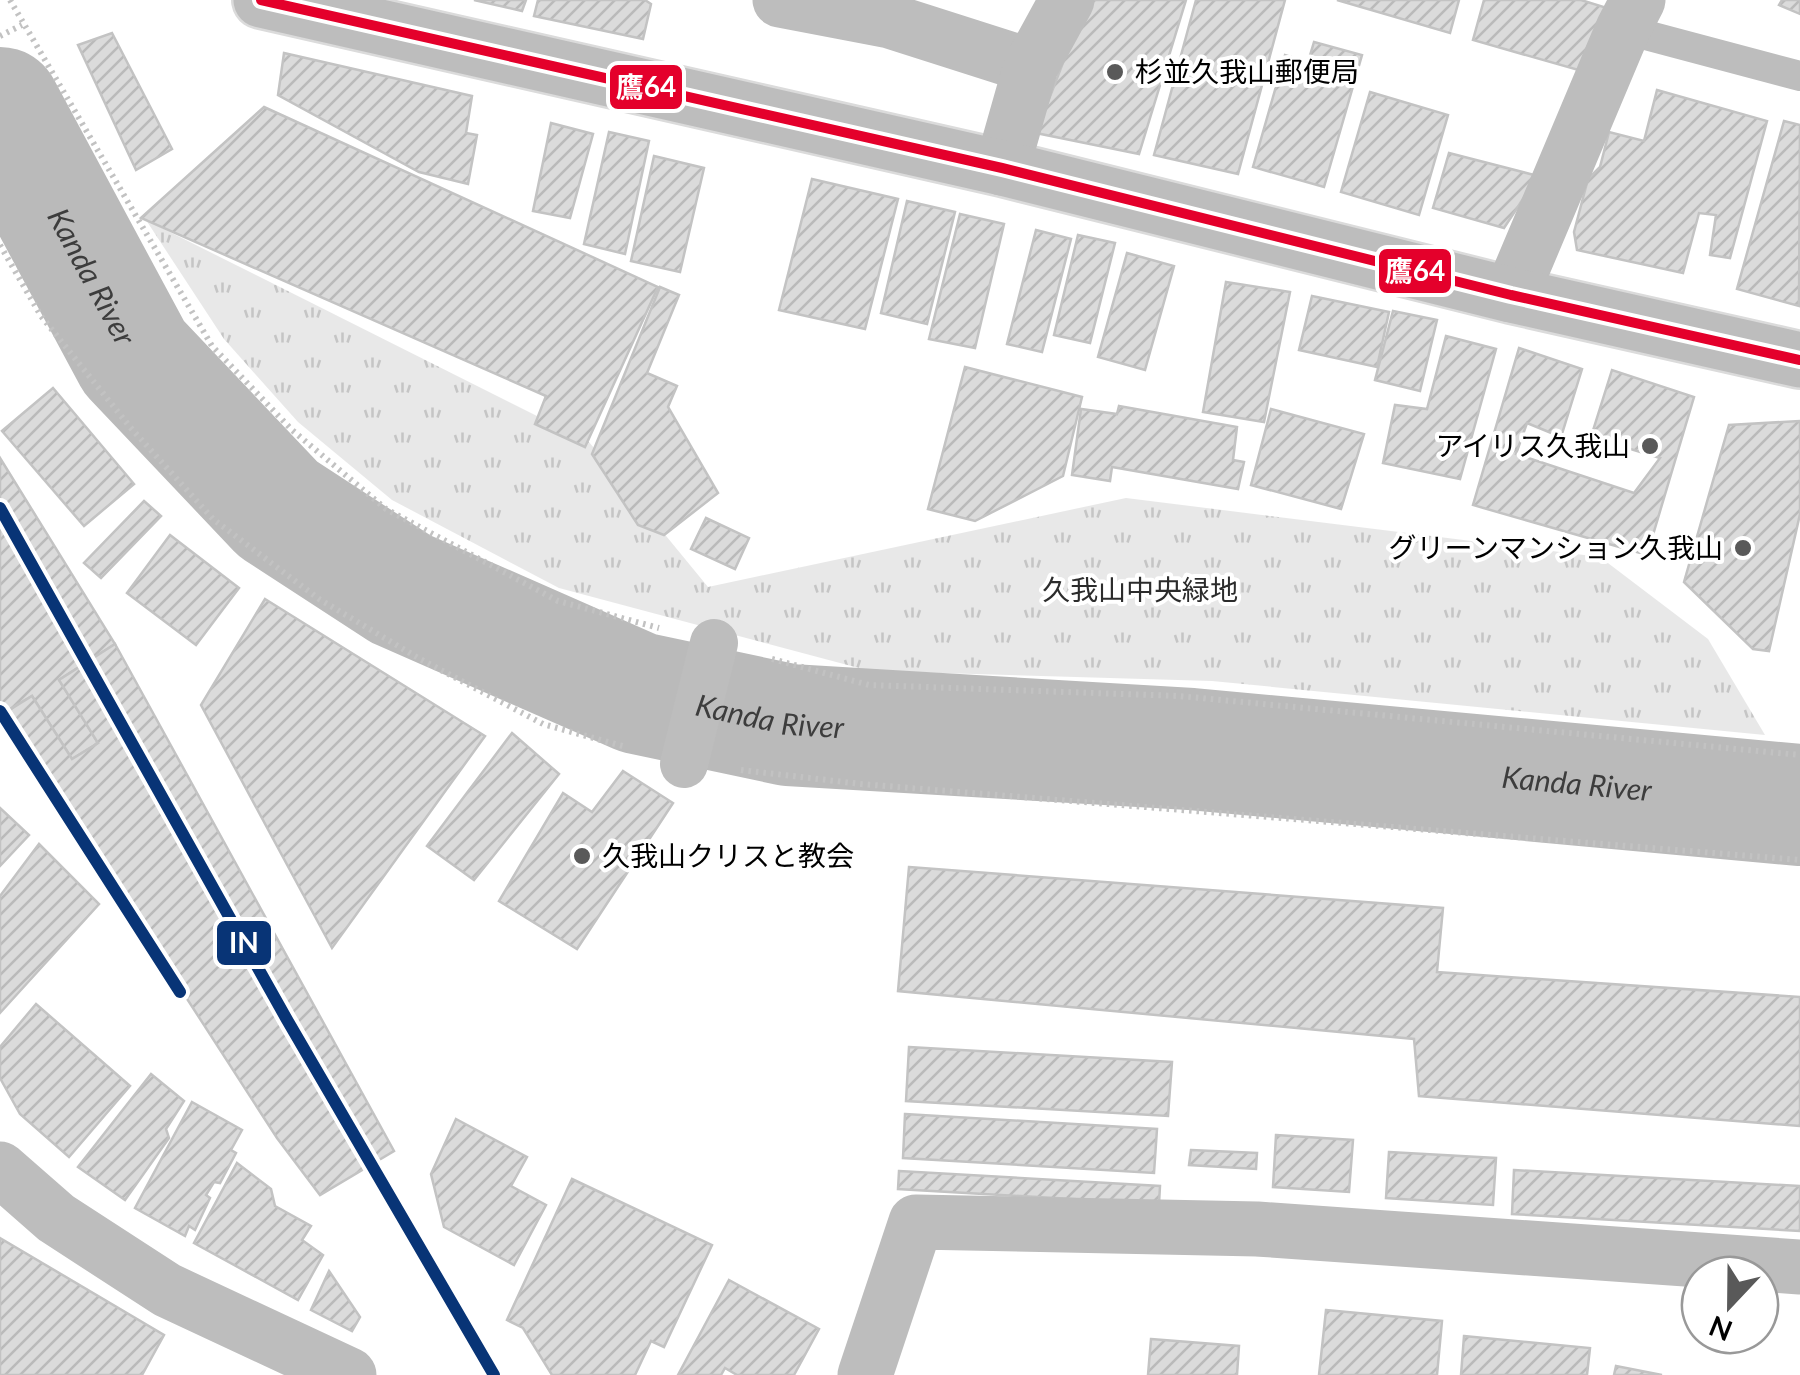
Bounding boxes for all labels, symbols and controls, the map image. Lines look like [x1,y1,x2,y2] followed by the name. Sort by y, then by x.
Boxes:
[1135,54,1359,88] place label: 杉並久我山郵便局
[1104,61,1126,83] marker: 杉並久我山郵便局
[608,63,684,111] line badge: 鷹64
[616,69,676,103] text: 鷹64
[41,202,145,351] water label: Kanda River
[1377,247,1453,295] line badge: 鷹64
[1385,253,1445,287] text: 鷹64
[1435,428,1630,462] place label: アイリス久我山
[1639,435,1661,457] marker: アイリス久我山
[1388,530,1723,564] place label: グリーンマンション久我山
[1732,537,1754,559] marker: グリーンマンション久我山
[1042,572,1238,606] park label: 久我山中央緑地
[693,686,846,744] water label: Kanda River
[1500,758,1654,807] water label: Kanda River
[602,838,854,872] place label: 久我山クリスと教会
[571,845,593,867] marker: 久我山クリスと教会
[215,919,273,967] line badge: IN
[229,925,259,959] text: IN
[1680,1255,1780,1355] north arrow
[1704,1309,1737,1349] text: N

